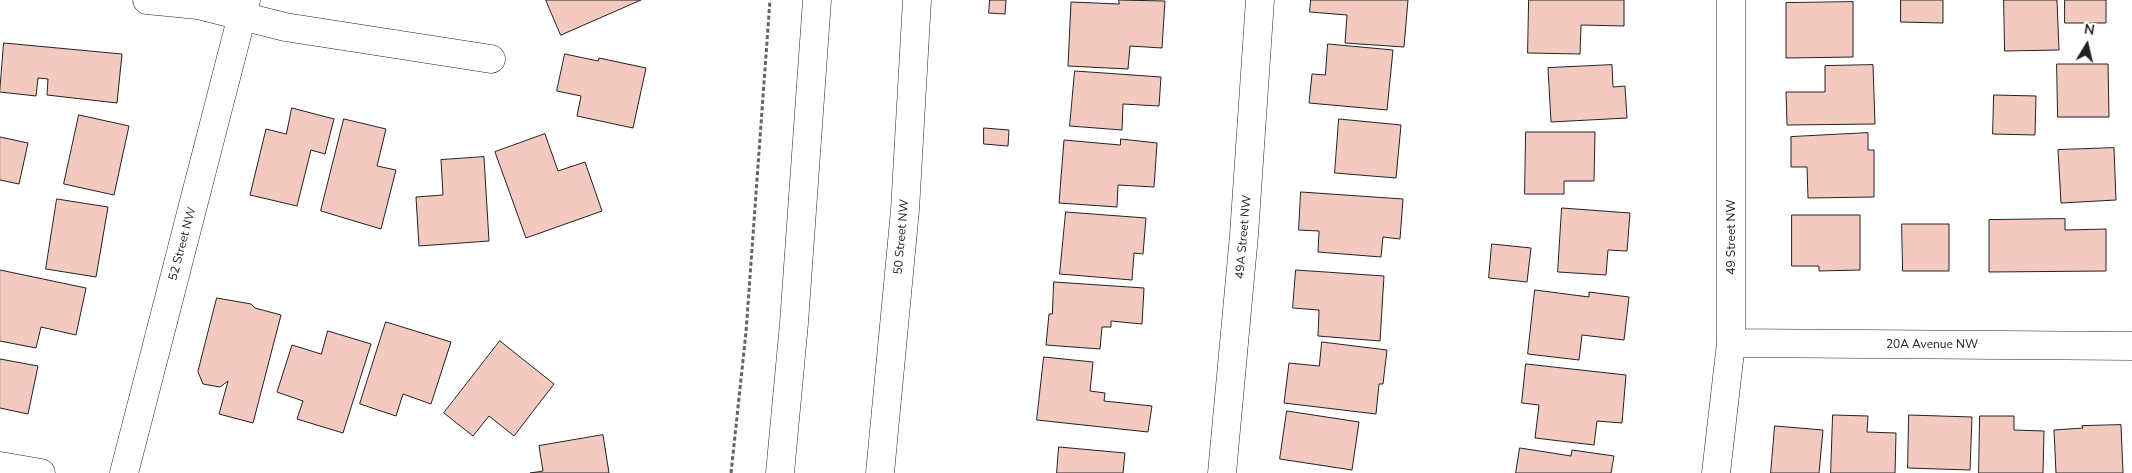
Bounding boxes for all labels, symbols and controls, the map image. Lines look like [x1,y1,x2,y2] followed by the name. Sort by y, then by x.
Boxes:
[2083,19,2096,40] text: N
[2062,20,2112,70] north arrow
[1233,194,1255,280] street label: 49A Street NW
[892,199,912,275] street label: 50 Street NW
[1725,199,1739,275] street label: 49 Street NW
[166,206,200,282] street label: 52 Street NW
[1886,338,1978,352] street label: 20A Avenue NW

